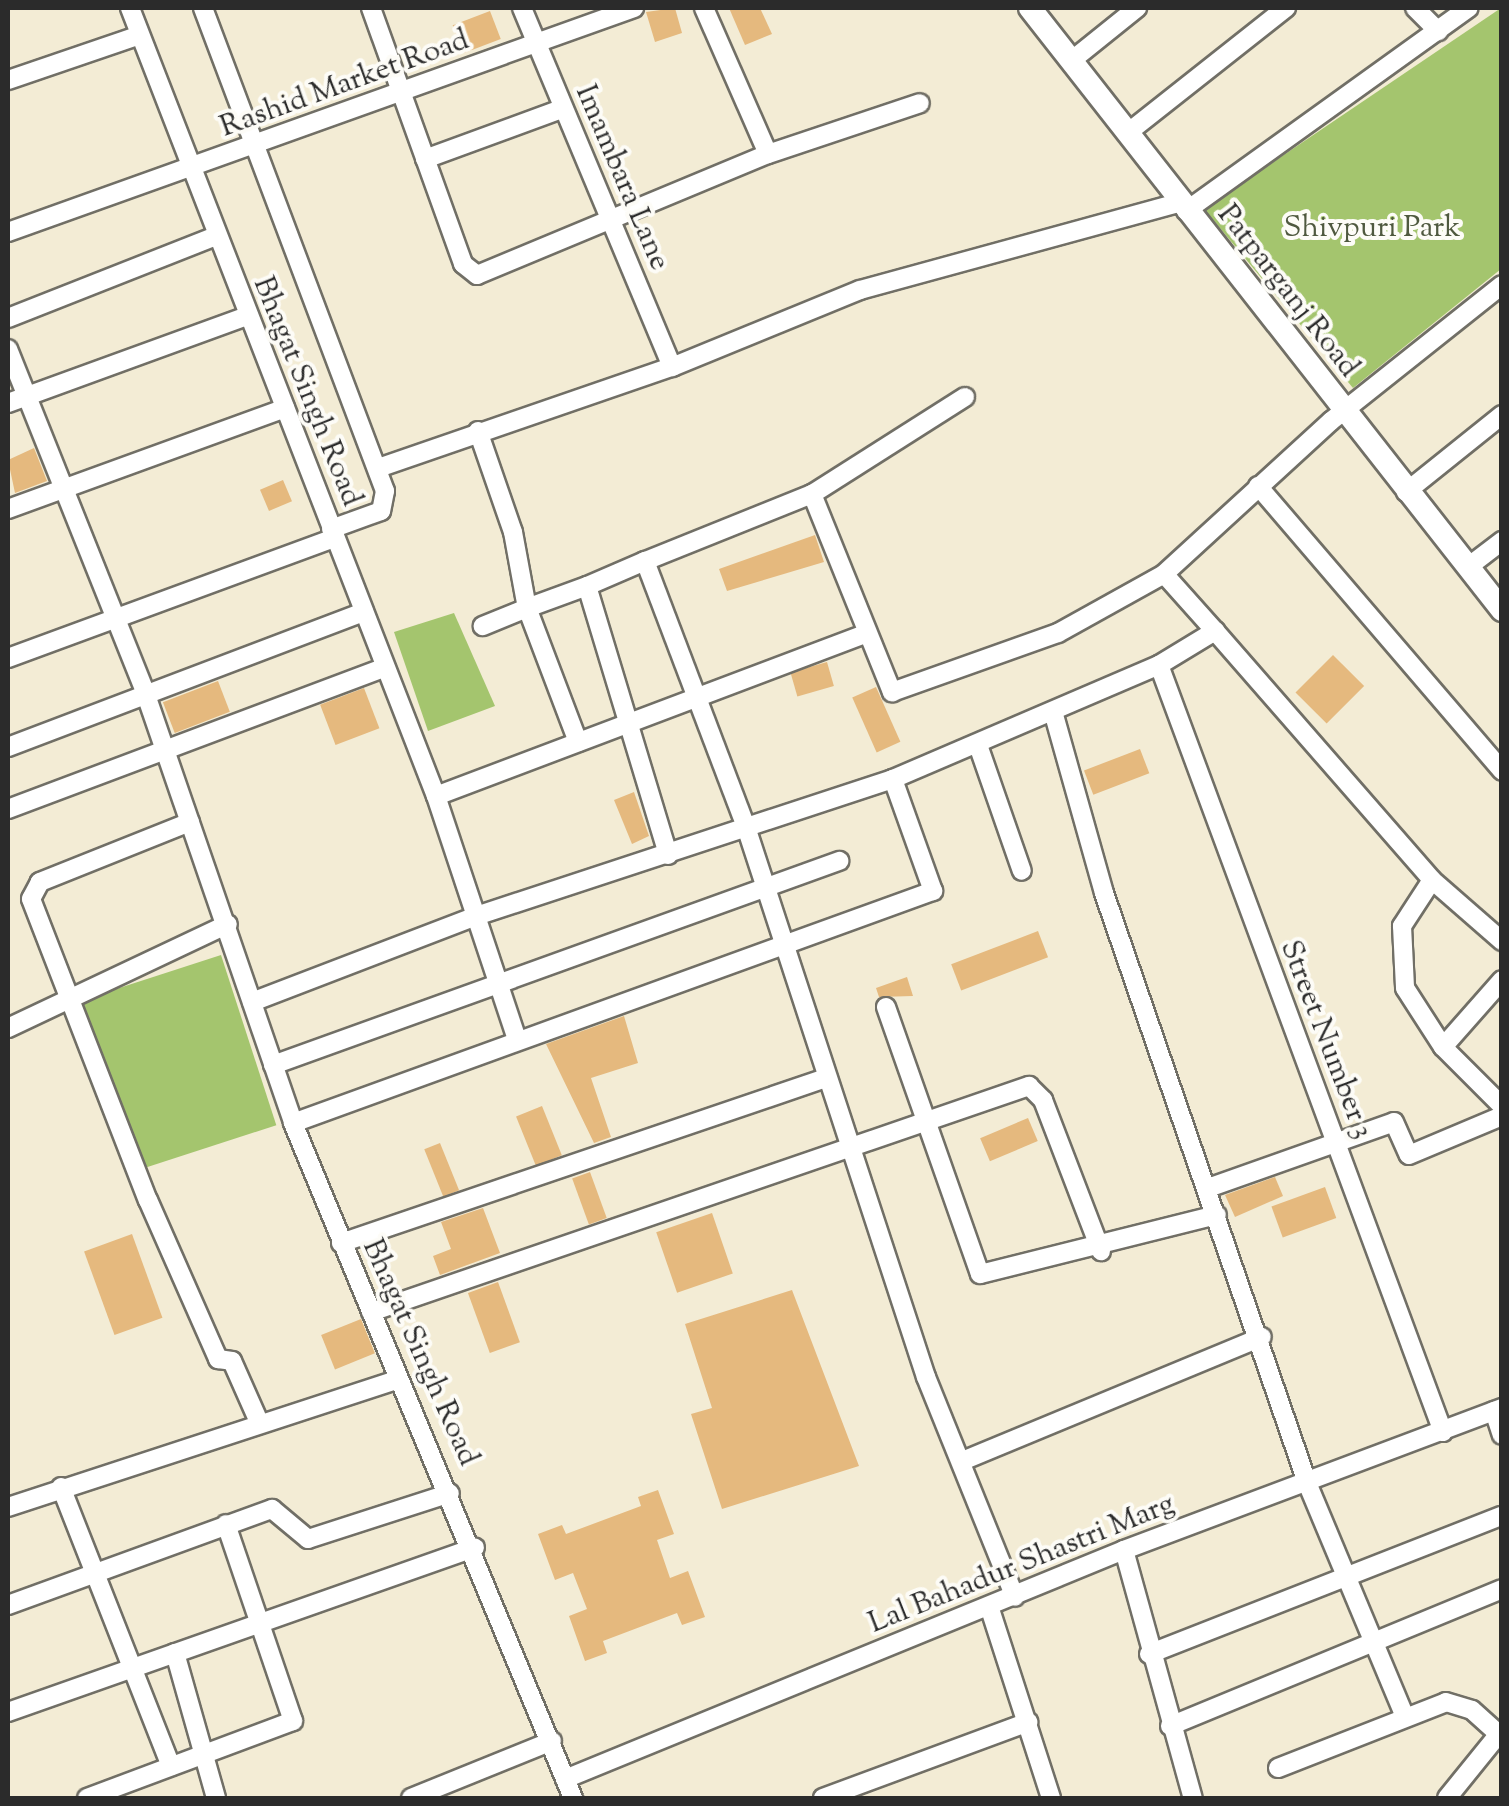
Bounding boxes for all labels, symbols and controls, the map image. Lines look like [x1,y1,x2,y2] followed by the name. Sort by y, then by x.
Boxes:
[216,23,474,147] street label: Rashid Market Road
[566,80,676,276] street label: Imambara Lane
[1208,198,1366,386] street label: Patparganj Road
[1284,211,1460,247] park label: Shivpuri Park
[244,272,368,512] street label: Bhagat Singh Road
[1271,936,1379,1144] street label: Street Number 3
[353,1234,485,1472] street label: Bhagat Singh Road
[864,1487,1180,1643] street label: Lal Bahadur Shastri Marg

